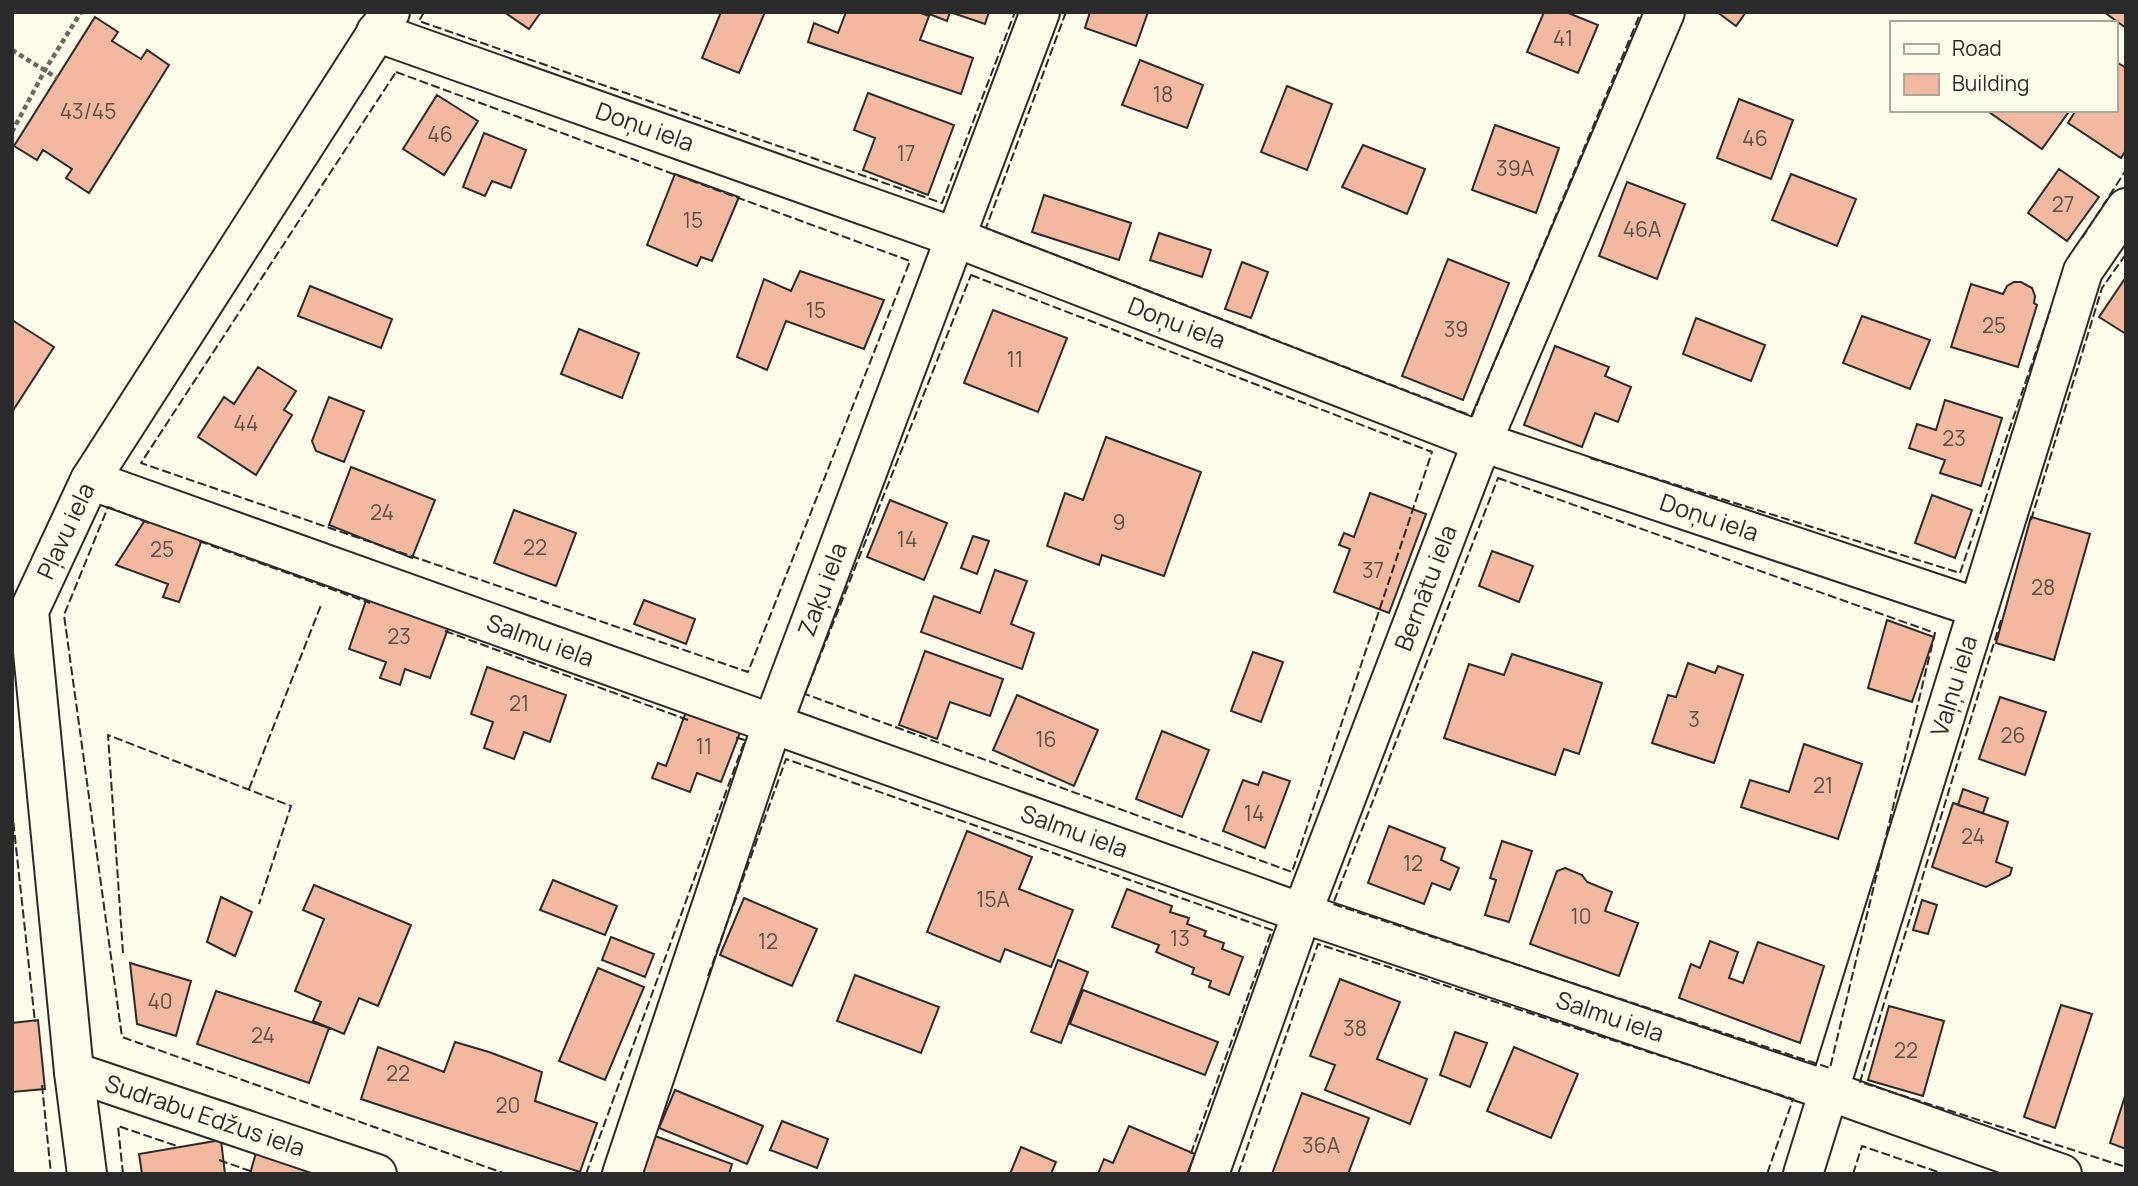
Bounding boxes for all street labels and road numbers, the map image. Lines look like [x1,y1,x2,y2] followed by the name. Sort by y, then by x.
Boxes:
[591,93,699,158] street label: Doņu iela
[1123,288,1231,356] street label: Doņu iela
[28,477,101,584] street label: Pļavu iela
[1656,485,1763,548] street label: Doņu iela
[1386,520,1464,655] street label: Bernātu iela
[789,538,854,641] street label: Zaķu iela
[482,605,599,674] street label: Salmu iela
[1922,631,1984,740] street label: Vaļņu iela
[1016,796,1133,865] street label: Salmu iela
[1552,982,1669,1049] street label: Salmu iela
[101,1066,310,1164] street label: Sudrabu Edžus iela

